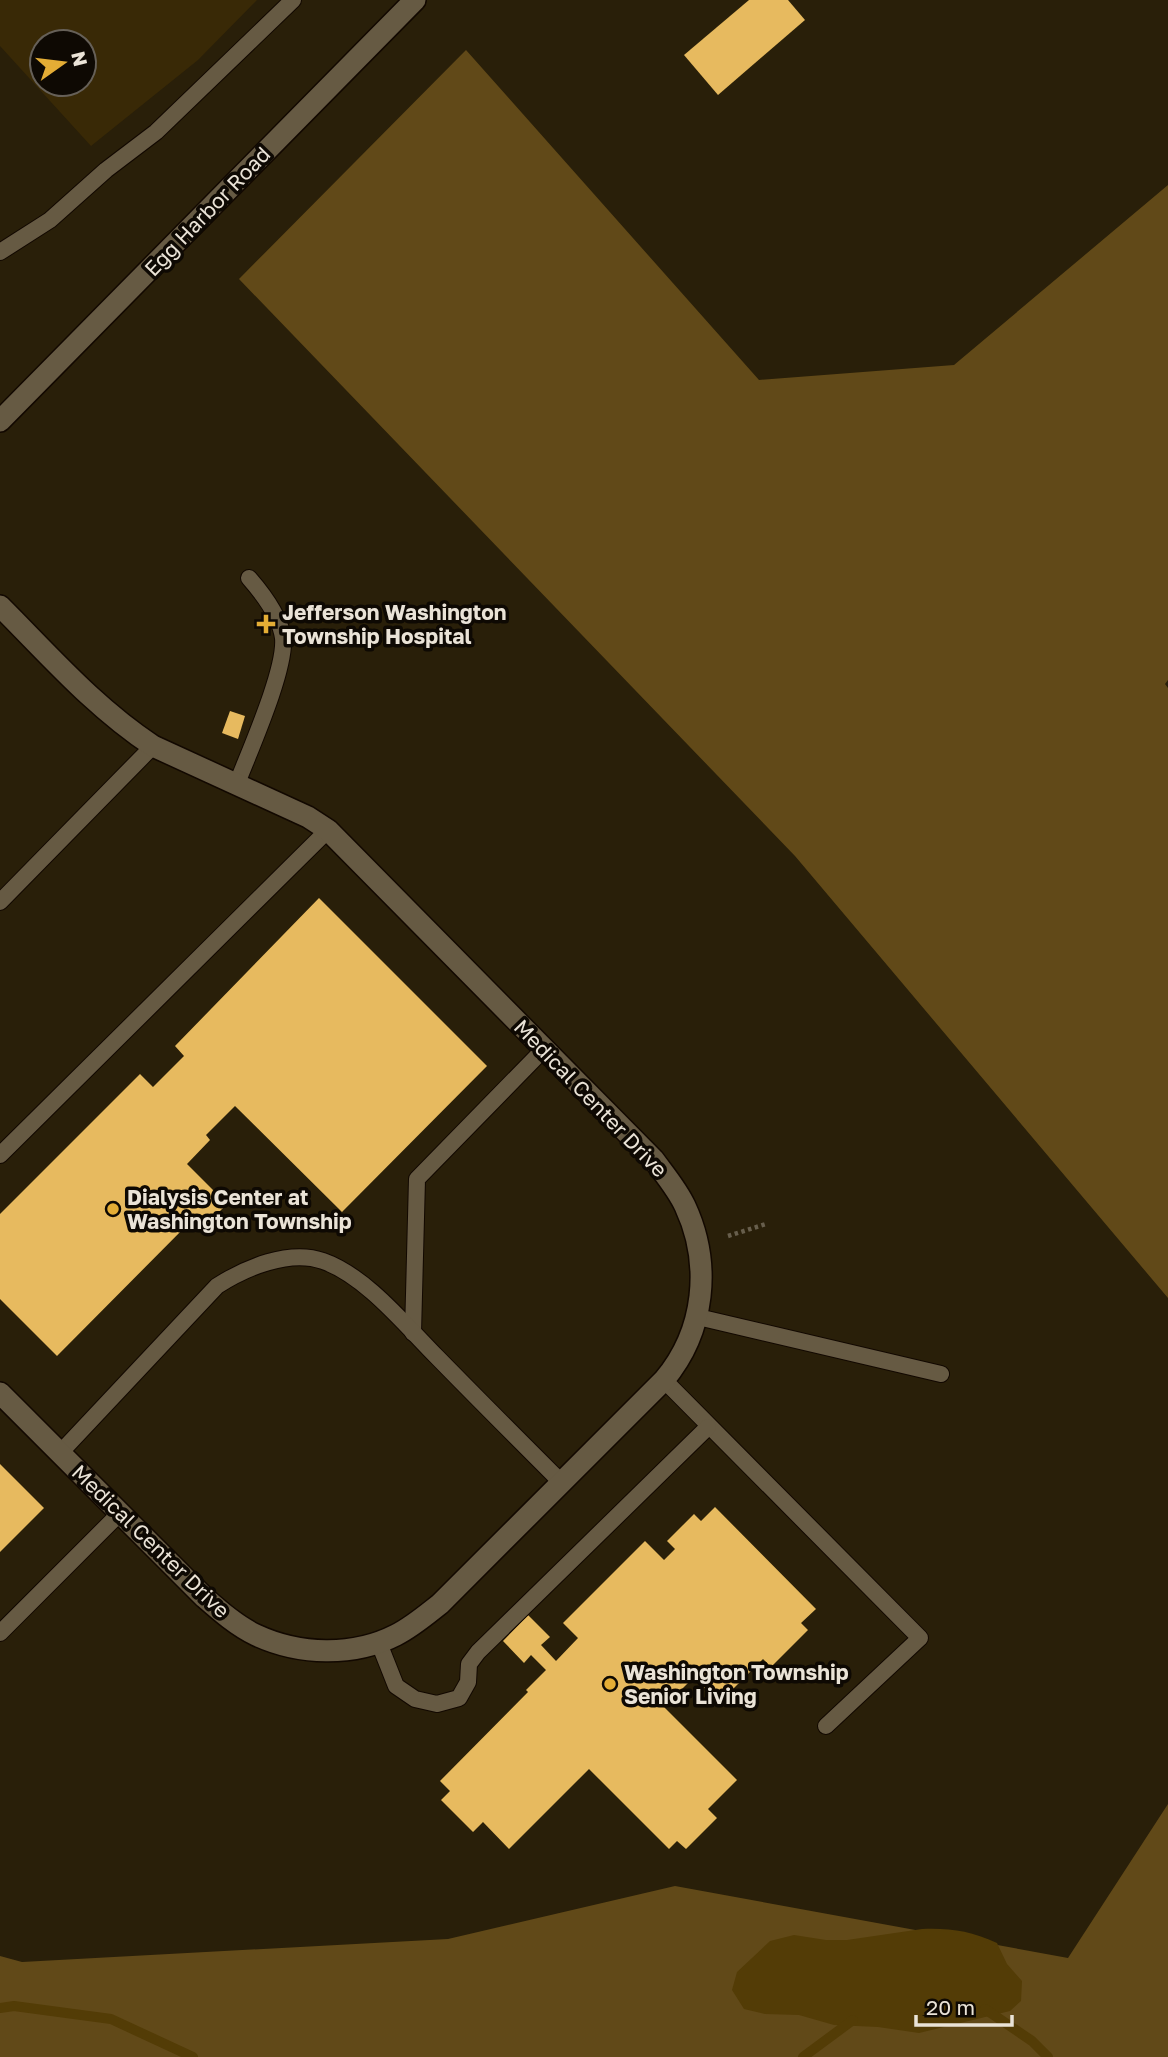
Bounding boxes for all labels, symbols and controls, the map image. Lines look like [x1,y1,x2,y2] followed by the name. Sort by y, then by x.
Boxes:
[28,28,98,98] north arrow
[67,49,93,69] text: N
[139,141,275,281] street label: Egg Harbor Road
[282,599,506,649] place label: Jefferson Washington Township Hospital
[256,614,276,634] marker: Jefferson Washington Township Hospital
[509,1014,673,1182] street label: Medical Center Drive
[127,1184,352,1234] place label: Dialysis Center at Washington Township
[105,1201,121,1217] marker: Dialysis Center at Washington Township
[67,1459,235,1623] street label: Medical Center Drive
[624,1659,849,1709] place label: Washington Township Senior Living
[602,1676,618,1692] marker: Washington Township Senior Living
[916,1983,1012,2027] scale bar
[926,1994,975,2020] text: 20 m

